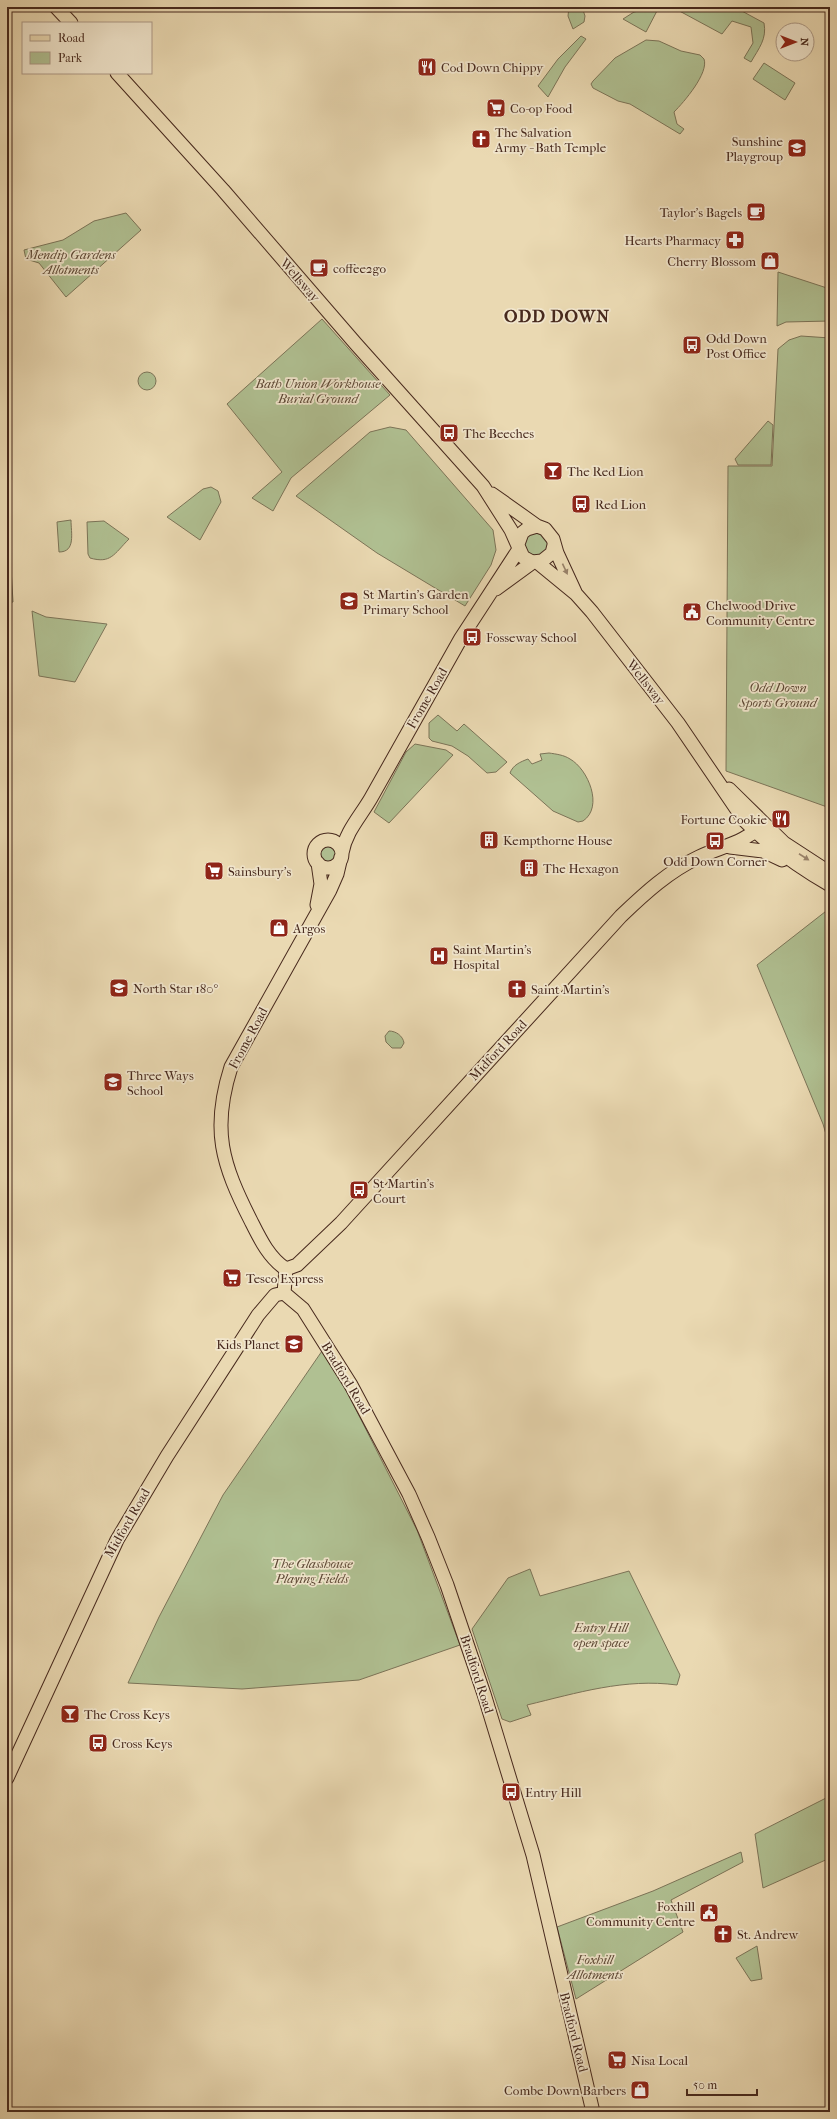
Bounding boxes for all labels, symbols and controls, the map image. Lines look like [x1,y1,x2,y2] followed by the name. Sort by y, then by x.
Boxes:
[22,22,152,74] legend
[775,22,815,62] north arrow
[58,31,85,45] text: Road
[798,38,811,47] text: N
[58,51,83,65] text: Park
[416,56,438,78] restaurant icon: Cod Down Chippy
[441,60,544,75] place label: Cod Down Chippy
[485,97,507,119] supermarket icon: Co-op Food
[510,101,573,116] place label: Co-op Food
[494,125,607,155] place label: The Salvation Army - Bath Temple
[470,128,492,150] church icon: The Salvation Army - Bath Temple
[726,134,784,164] place label: Sunshine Playgroup
[786,137,808,159] school or university icon: Sunshine Playgroup
[745,201,767,223] cafe icon: Taylor’s Bagels
[660,205,742,220] place label: Taylor’s Bagels
[724,229,746,251] pharmacy icon: Hearts Pharmacy
[625,233,722,248] place label: Hearts Pharmacy
[25,247,117,277] park label: Mendip Gardens Allotments
[759,250,781,272] shop icon: Cherry Blossom
[667,254,756,269] place label: Cherry Blossom
[276,255,324,306] street label: Wellsway
[308,257,330,279] cafe icon: coffee2go
[333,261,386,276] place label: coffee2go
[504,306,610,326] district label: ODD DOWN
[706,331,767,361] place label: Odd Down Post Office
[681,334,703,356] bus stop icon: Odd Down Post Office
[255,376,381,406] park label: Bath Union Workhouse Burial Ground
[438,422,460,444] bus stop icon: The Beeches
[463,426,534,441] place label: The Beeches
[542,460,564,482] bar icon: The Red Lion
[567,464,644,479] place label: The Red Lion
[570,493,592,515] bus stop icon: Red Lion
[595,497,647,512] place label: Red Lion
[562,564,568,575] one-way arrow
[363,587,469,617] place label: St Martin's Garden Primary School
[338,590,360,612] school or university icon: St Martin's Garden Primary School
[706,598,816,628] place label: Chelwood Drive Community Centre
[681,601,703,623] public building icon: Chelwood Drive Community Centre
[461,626,483,648] bus stop icon: Fosseway School
[486,630,577,645] place label: Fosseway School
[623,656,669,708] street label: Wellsway
[404,664,451,731] street label: Frome Road
[738,680,819,710] park label: Odd Down Sports Ground
[770,808,792,830] restaurant icon: Fortune Cookie
[681,812,768,827] place label: Fortune Cookie
[478,829,500,851] building icon: Kempthorne House
[704,830,726,852] bus stop icon: Odd Down Corner
[503,833,613,848] place label: Kempthorne House
[799,853,810,861] one-way arrow
[663,854,767,869] place label: Odd Down Corner
[518,857,540,879] building icon: The Hexagon
[203,860,225,882] supermarket icon: Sainsbury's
[543,861,619,876] place label: The Hexagon
[228,864,291,879] place label: Sainsbury's
[268,917,290,939] shop icon: Argos
[292,921,325,936] place label: Argos
[453,942,532,972] place label: Saint Martin's Hospital
[428,945,450,967] hospital icon: Saint Martin's Hospital
[108,977,130,999] school or university icon: North Star 180°
[506,978,528,1000] church icon: Saint Martin's
[133,981,218,996] place label: North Star 180°
[531,982,610,997] place label: Saint Martin's
[225,1004,271,1071] street label: Frome Road
[466,1016,531,1083] street label: Midford Road
[127,1068,194,1098] place label: Three Ways School
[102,1071,124,1093] school or university icon: Three Ways School
[373,1176,434,1206] place label: St Martin's Court
[348,1179,370,1201] bus stop icon: St Martin's Court
[221,1267,243,1289] supermarket icon: Tesco Express
[246,1271,323,1286] place label: Tesco Express
[283,1333,305,1355] school or university icon: Kids Planet
[216,1337,280,1352] place label: Kids Planet
[319,1339,374,1418] street label: Bradford Road
[101,1485,153,1560] street label: Midford Road
[272,1556,353,1586] park label: The Glasshouse Playing Fields
[573,1620,630,1650] park label: Entry Hill open space
[457,1633,497,1716] street label: Bradford Road
[59,1703,81,1725] bar icon: The Cross Keys
[84,1707,170,1722] place label: The Cross Keys
[87,1732,109,1754] bus stop icon: Cross Keys
[112,1736,172,1751] place label: Cross Keys
[500,1781,522,1803] bus stop icon: Entry Hill
[525,1785,582,1800] place label: Entry Hill
[586,1899,696,1929] place label: Foxhill Community Centre
[698,1902,720,1924] public building icon: Foxhill Community Centre
[712,1923,734,1945] church icon: St. Andrew
[737,1927,798,1942] place label: St. Andrew
[565,1952,624,1982] park label: Foxhill Allotments
[557,1990,591,2074] street label: Bradford Road
[606,2049,628,2071] supermarket icon: Nisa Local
[631,2053,688,2068] place label: Nisa Local
[687,2071,757,2097] scale bar
[693,2078,717,2092] text: 50 m
[629,2079,651,2101] shop icon: Combe Down Barbers
[504,2083,626,2098] place label: Combe Down Barbers

